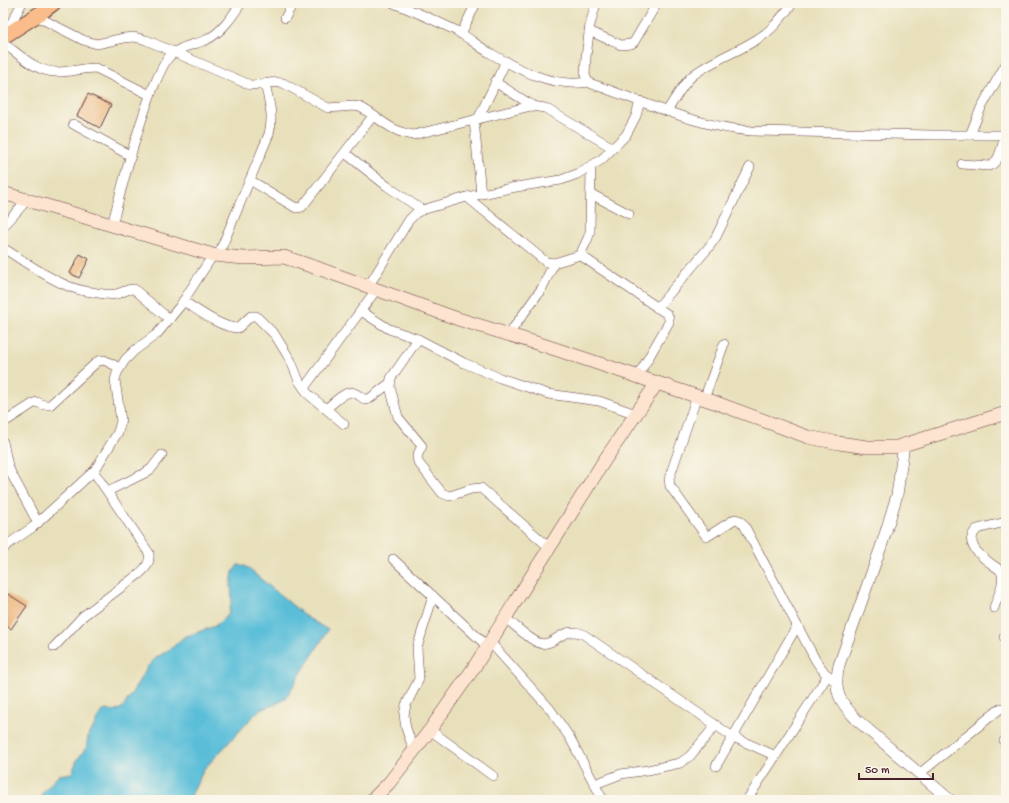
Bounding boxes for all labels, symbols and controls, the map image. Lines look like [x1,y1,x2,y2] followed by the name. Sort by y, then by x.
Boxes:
[859,755,933,781] scale bar
[865,764,890,778] text: 50 m

